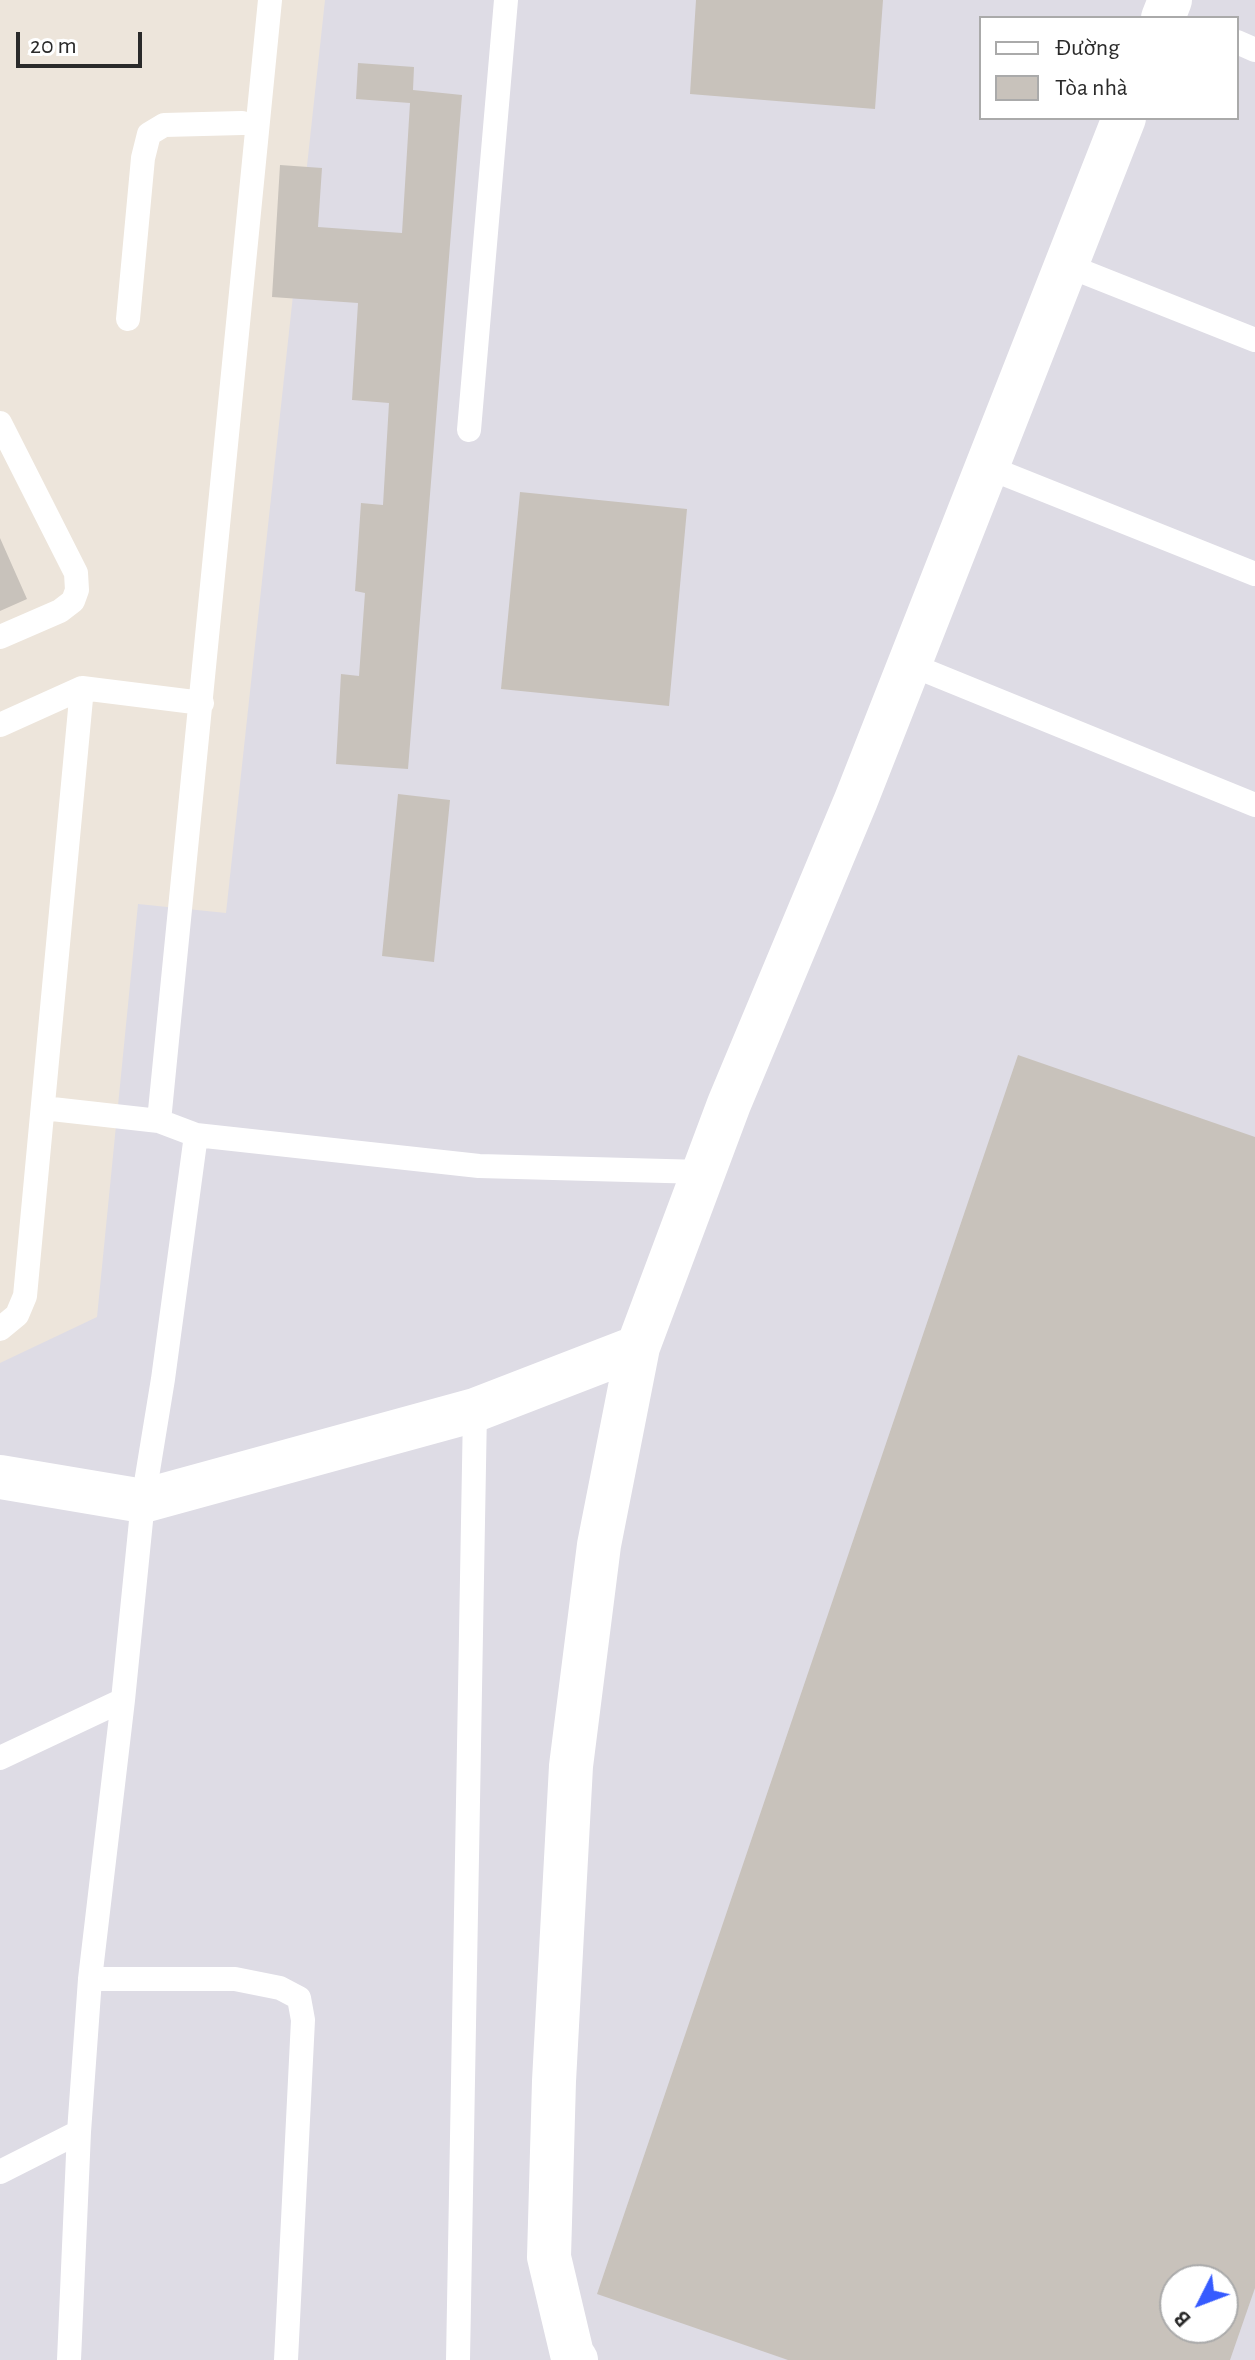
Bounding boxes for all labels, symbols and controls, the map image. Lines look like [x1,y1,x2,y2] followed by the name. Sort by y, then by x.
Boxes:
[20,16,146,66] scale bar
[979,16,1239,120] legend
[30,34,77,58] text: 20 m
[1055,36,1120,60] text: Đường
[1055,76,1128,100] text: Tòa nhà
[1159,2264,1239,2344] north arrow
[1170,2307,1195,2331] text: B

